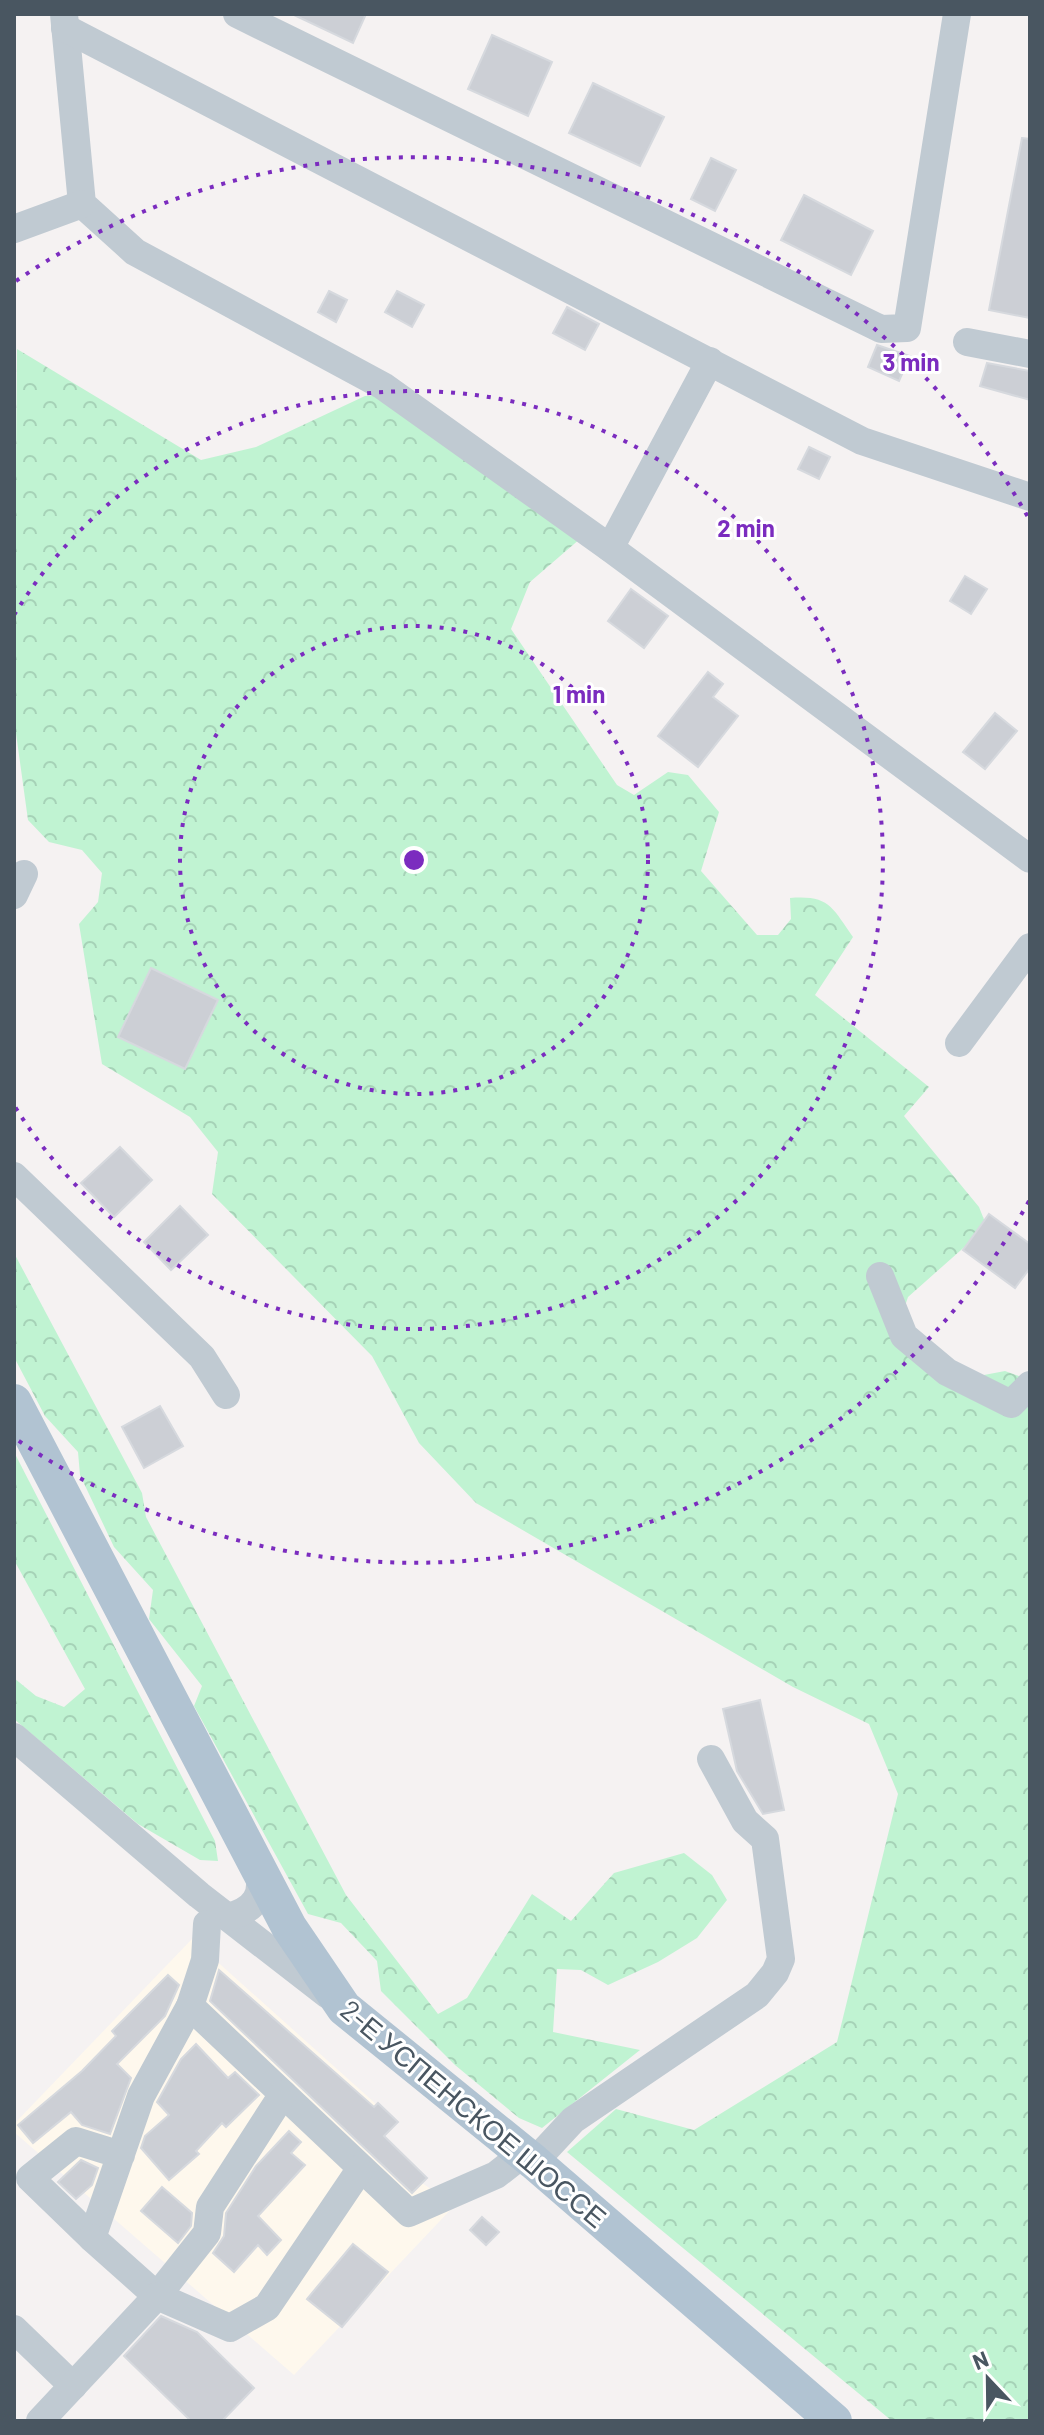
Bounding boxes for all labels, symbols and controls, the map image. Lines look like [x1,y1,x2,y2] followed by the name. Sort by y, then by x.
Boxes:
[882,347,940,376] text: 3 min
[717,513,775,542] text: 2 min
[553,679,605,708] text: 1 min
[400,846,428,874] centre of rings
[334,1992,614,2234] street label: 2-Е УСПЕНСКОЕ ШОССЕ
[948,2339,1028,2419] north arrow
[968,2345,992,2374] text: N

